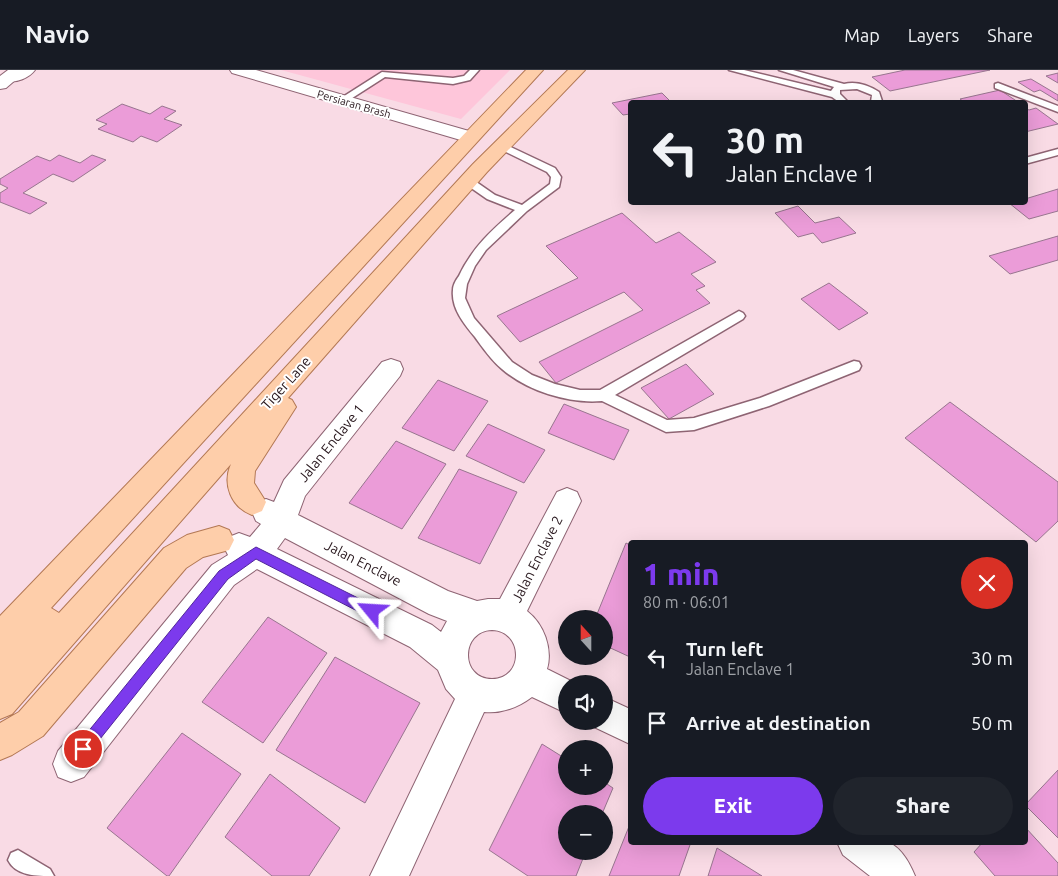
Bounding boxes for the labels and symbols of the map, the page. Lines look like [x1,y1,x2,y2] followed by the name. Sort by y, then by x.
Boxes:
[316,88,392,120] street label: Persiaran Brash
[258,353,314,413] street label: Tiger Lane
[295,401,367,485] street label: Jalan Enclave 1
[508,513,566,605] street label: Jalan Enclave 2
[322,537,404,589] street label: Jalan Enclave
[345,584,397,636] position arrow
[558,610,612,665] north arrow
[62,728,104,770] pin

